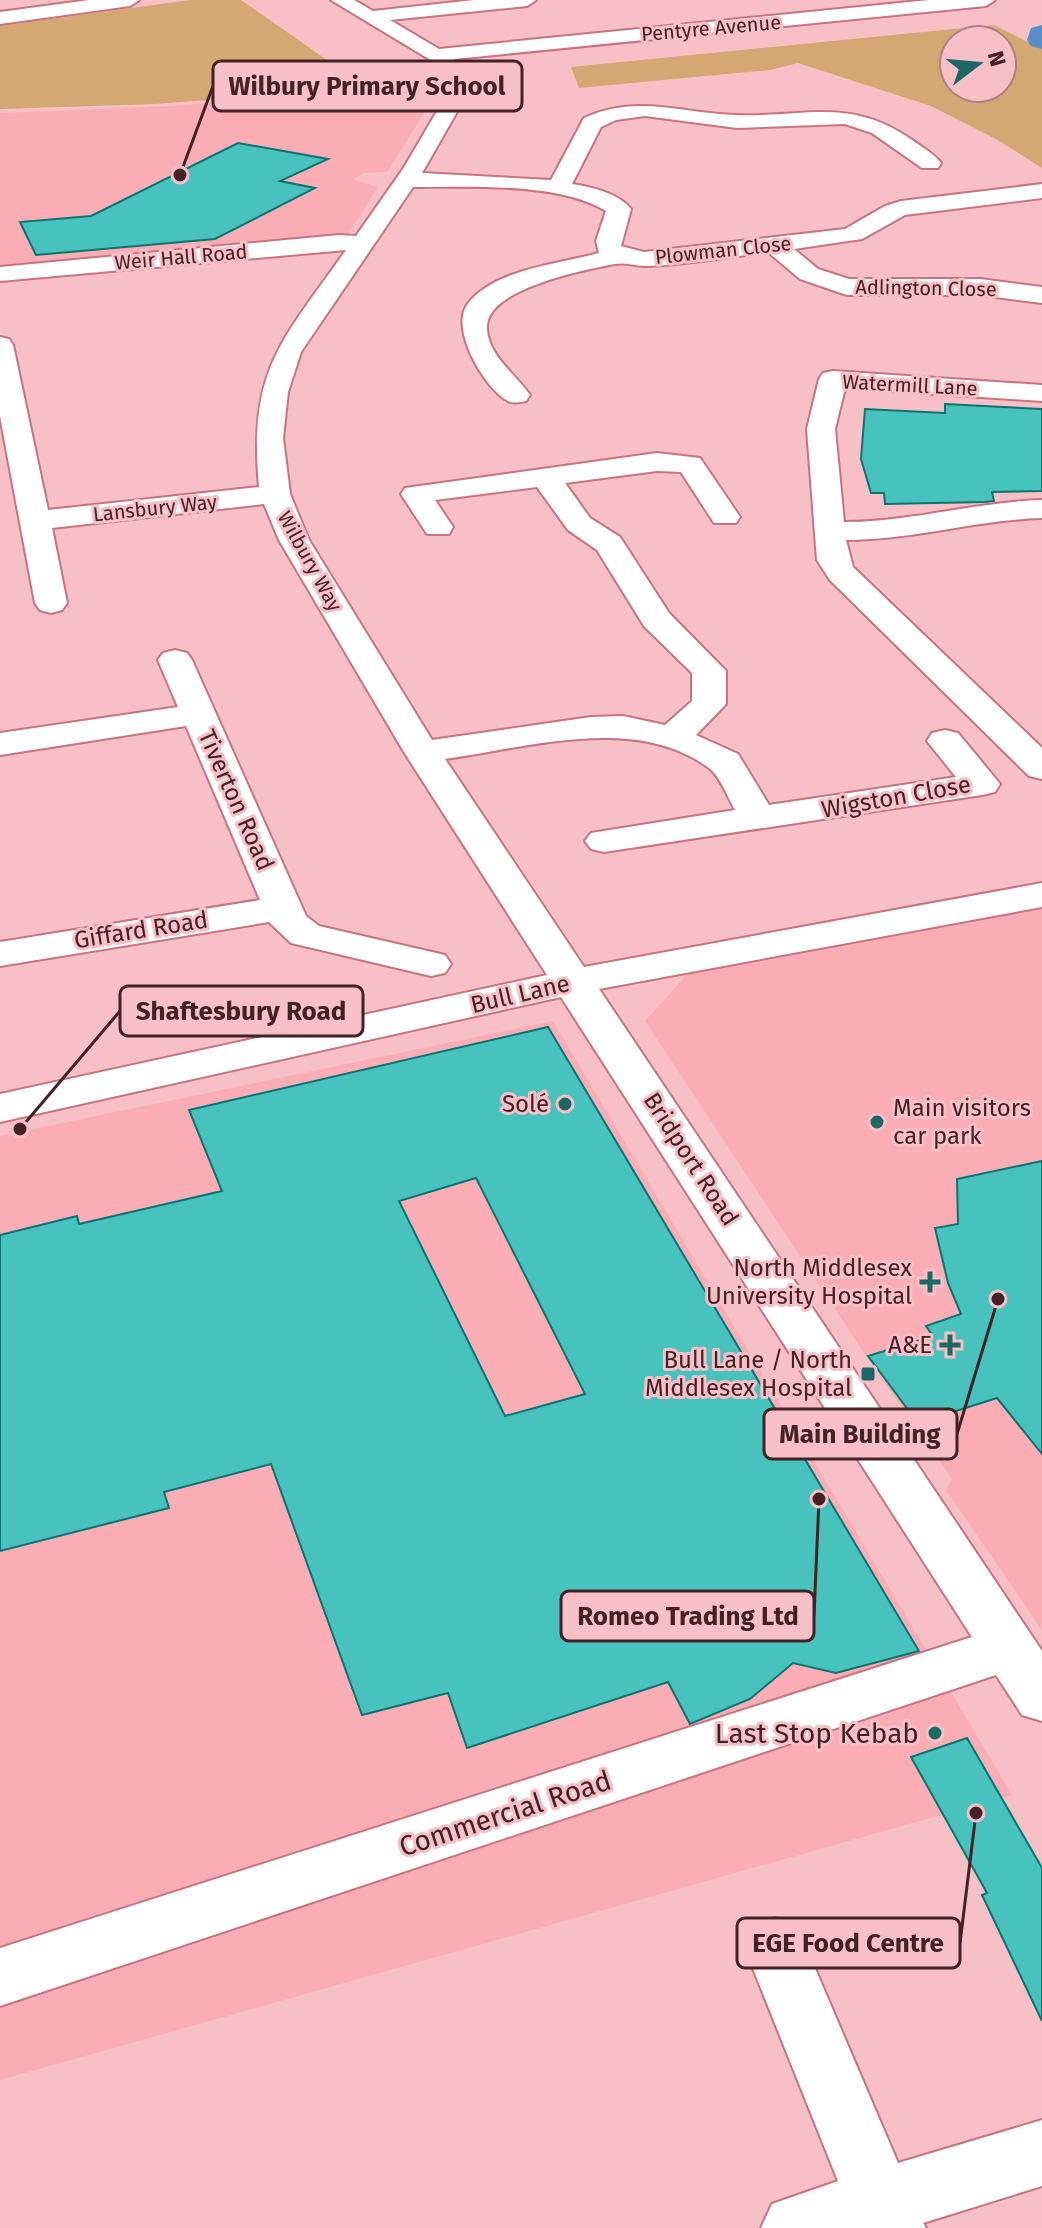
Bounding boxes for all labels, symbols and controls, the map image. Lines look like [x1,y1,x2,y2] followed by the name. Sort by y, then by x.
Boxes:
[640,10,782,46] street label: Pentyre Avenue
[938,24,1018,104] north arrow
[982,48,1012,69] text: N
[213,61,522,111] callout: Wilbury Primary School
[228,71,506,102] text: Wilbury Primary School
[654,231,792,269] street label: Plowman Close
[114,239,248,275] street label: Weir Hall Road
[855,275,997,301] street label: Adlington Close
[842,369,978,401] street label: Watermill Lane
[92,490,218,526] street label: Lansbury Way
[273,507,347,615] street label: Wilbury Way
[192,725,280,875] street label: Tiverton Road
[819,770,973,824] street label: Wigston Close
[72,906,210,954] street label: Giffard Road
[468,969,572,1019] street label: Bull Lane
[120,986,363,1036] callout: Shaftesbury Road
[136,996,346,1027] text: Shaftesbury Road
[638,1087,744,1231] street label: Bridport Road
[502,1090,549,1118] place label: Solé
[893,1094,1031,1150] place label: Main visitors car park
[556,1095,574,1113] marker: Solé
[868,1113,886,1131] marker: Main visitors car park
[706,1254,912,1310] place label: North Middlesex University Hospital
[919,1271,941,1293] marker: North Middlesex University Hospital
[888,1331,932,1359] place label: A&E
[939,1334,961,1356] marker: A&E
[645,1346,852,1402] place label: Bull Lane / North Middlesex Hospital
[859,1365,877,1383] marker: Bull Lane / North Middlesex Hospital
[764,1409,957,1459] callout: Main Building
[779,1419,941,1450] text: Main Building
[561,1591,814,1641] callout: Romeo Trading Ltd
[577,1601,799,1632] text: Romeo Trading Ltd
[715,1717,919,1750] place label: Last Stop Kebab
[926,1724,944,1742] marker: Last Stop Kebab
[395,1764,615,1863] street label: Commercial Road
[737,1918,960,1968] callout: EGE Food Centre
[752,1928,944,1959] text: EGE Food Centre

